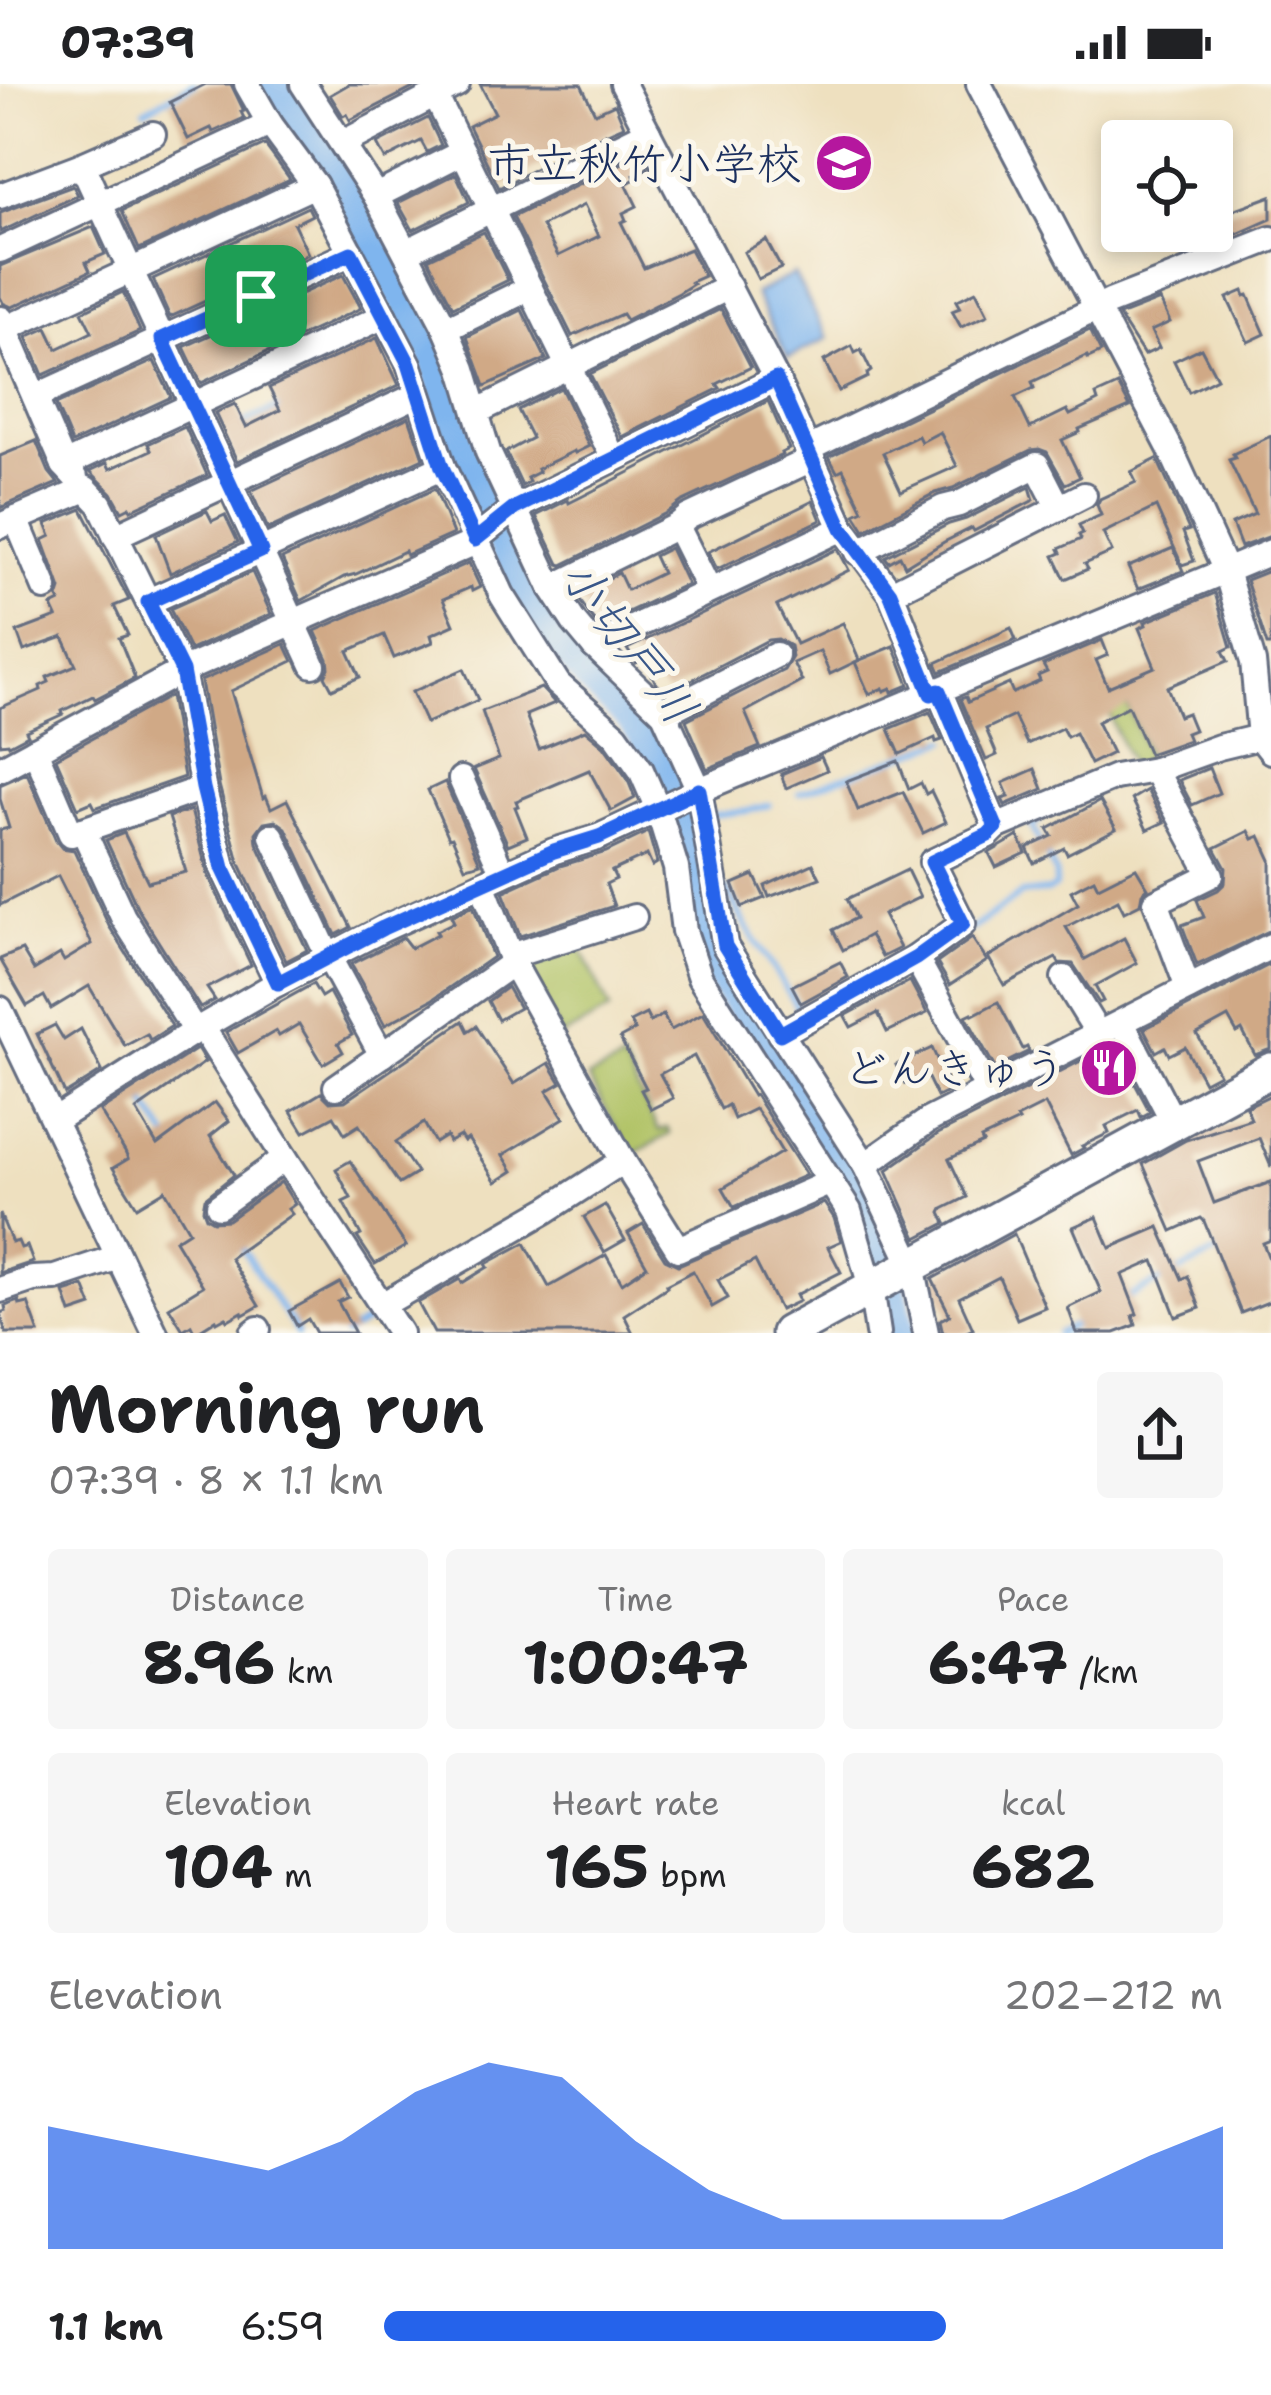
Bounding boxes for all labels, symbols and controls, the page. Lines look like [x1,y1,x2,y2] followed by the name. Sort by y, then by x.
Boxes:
[60,12,196,72] text: 07:39
[1101,120,1233,252] map controls
[1101,120,1233,252] button: locate
[813,132,875,194] school or university icon: 市立秋竹小学校
[487,133,802,193] place label: 市立秋竹小学校
[205,245,307,347] pin
[223,263,289,329] icon: arrive
[546,545,712,737] water label: 小切戸川
[1078,1037,1140,1099] restaurant icon: どんきゅう
[842,1038,1067,1098] place label: どんきゅう
[48,1365,484,1453] text: Morning run
[1097,1372,1223,1498] button: share
[48,1454,384,1506] text: 07:39 · 8 × 1.1 km
[170,1577,305,1622] text: Distance
[598,1577,673,1622] text: Time
[997,1577,1069,1622] text: Pace
[142,1622,276,1702] text: 8.96
[522,1622,749,1702] text: 1:00:47
[928,1622,1068,1702] text: 6:47
[276,1649,334,1694] text: km
[1068,1649,1139,1694] text: /km
[164,1781,312,1826] text: Elevation
[551,1781,720,1826] text: Heart rate
[1001,1781,1065,1826] text: kcal
[163,1826,273,1906] text: 104
[544,1826,649,1906] text: 165
[971,1826,1095,1906] text: 682
[273,1853,312,1898] text: m
[649,1853,727,1898] text: bpm
[48,1969,223,2021] text: Elevation
[1004,1969,1223,2021] text: 202–212 m
[48,2300,163,2352] text: 1.1 km
[240,2300,325,2352] text: 6:59

